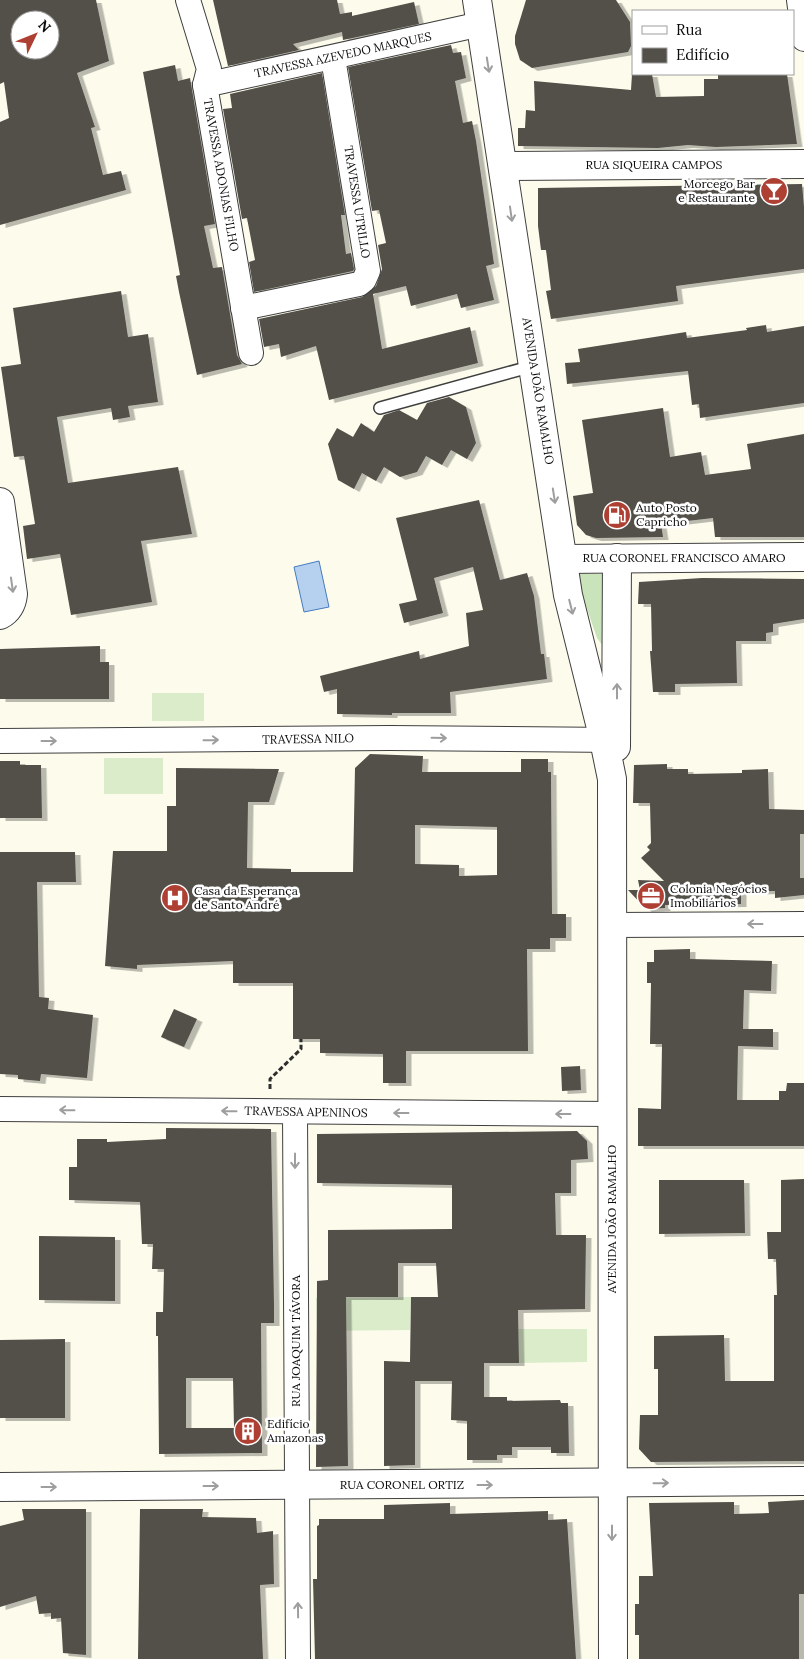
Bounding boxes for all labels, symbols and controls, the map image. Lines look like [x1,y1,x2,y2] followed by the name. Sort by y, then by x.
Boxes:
[10,10,60,60] north arrow
[632,10,794,75] legend
[34,16,55,36] text: N
[676,20,702,39] text: Rua
[253,28,433,81] street label: TRAVESSA AZEVEDO MARQUES
[676,45,729,64] text: Edifício
[483,57,493,73] one-way arrow
[201,97,242,253] street label: TRAVESSA ADONIAS FILHO
[341,145,374,259] street label: TRAVESSA UTRILLO
[586,157,723,172] street label: RUA SIQUEIRA CAMPOS
[678,176,756,205] place label: Morcego Bar e Restaurante
[759,176,789,206] bar icon: Morcego Bar e Restaurante
[506,206,516,222] one-way arrow
[519,315,558,466] street label: AVENIDA JOÃO RAMALHO
[549,488,559,504] one-way arrow
[602,500,632,530] fuel station icon: Auto Posto Capricho
[635,500,697,529] place label: Auto Posto Capricho
[582,550,786,565] street label: RUA CORONEL FRANCISCO AMARO
[7,577,17,593] one-way arrow
[567,598,577,614] one-way arrow
[612,684,622,700] one-way arrow
[262,730,354,747] street label: TRAVESSA NILO
[431,734,447,743] one-way arrow
[202,735,219,745] one-way arrow
[40,736,56,746] one-way arrow
[636,881,666,911] office icon: Colonia Negócios Imobiliários
[670,881,768,910] place label: Colonia Negócios Imobiliários
[160,883,190,913] hospital icon: Casa da Esperança de Santo André
[194,883,298,912] place label: Casa da Esperança de Santo André
[748,919,764,929] one-way arrow
[244,1103,368,1120] street label: TRAVESSA APENINOS
[59,1105,75,1115] one-way arrow
[221,1106,238,1116] one-way arrow
[393,1108,409,1118] one-way arrow
[555,1109,572,1119] one-way arrow
[604,1145,619,1294] street label: AVENIDA JOÃO RAMALHO
[290,1152,300,1169] one-way arrow
[288,1275,303,1407] street label: RUA JOAQUIM TÁVORA
[233,1416,263,1446] building icon: Edifício Amazonas
[266,1416,324,1445] place label: Edifício Amazonas
[340,1477,464,1492] street label: RUA CORONEL ORTIZ
[652,1478,669,1488] one-way arrow
[477,1480,493,1490] one-way arrow
[202,1481,219,1491] one-way arrow
[40,1482,56,1492] one-way arrow
[607,1524,617,1540] one-way arrow
[293,1603,302,1619] one-way arrow

